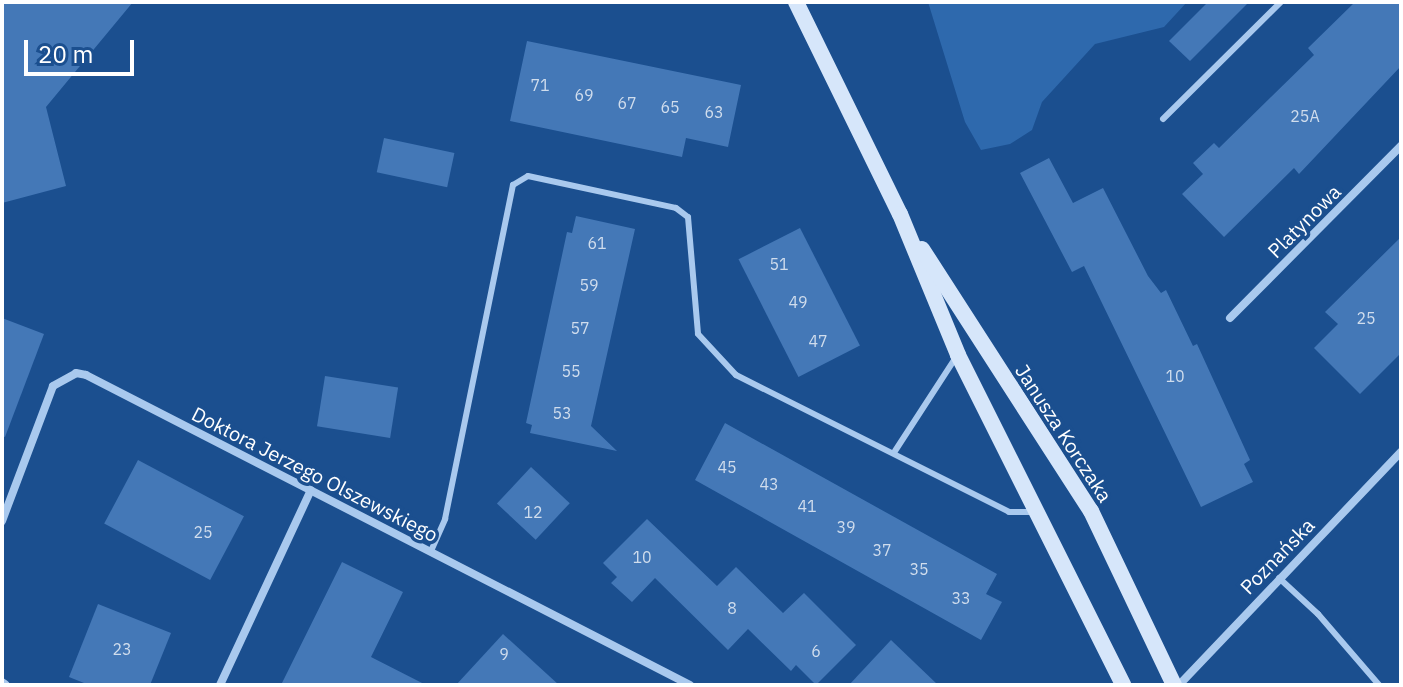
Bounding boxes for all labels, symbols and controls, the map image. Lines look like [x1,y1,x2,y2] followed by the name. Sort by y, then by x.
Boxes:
[28,24,138,74] scale bar
[38,38,93,70] text: 20 m
[530,75,550,95] house number: 71
[574,85,594,105] house number: 69
[617,93,637,113] house number: 67
[660,97,680,117] house number: 65
[704,102,724,122] house number: 63
[1290,106,1320,126] house number: 25A
[1262,179,1346,263] street label: Platynowa
[587,233,607,253] house number: 61
[769,254,789,274] house number: 51
[579,275,599,295] house number: 59
[788,292,808,312] house number: 49
[1356,308,1376,328] house number: 25
[570,318,590,338] house number: 57
[808,331,828,351] house number: 47
[1010,360,1118,506] street label: Janusza Korczaka
[561,361,581,381] house number: 55
[1165,366,1185,386] house number: 10
[188,401,442,547] street label: Doktora Jerzego Olszewskiego
[552,403,572,423] house number: 53
[717,457,737,477] house number: 45
[759,474,779,494] house number: 43
[797,496,817,516] house number: 41
[523,502,543,522] house number: 12
[1235,513,1319,599] street label: Poznańska
[836,517,856,537] house number: 39
[193,522,213,542] house number: 25
[872,540,892,560] house number: 37
[632,547,652,567] house number: 10
[909,559,929,579] house number: 35
[951,588,971,608] house number: 33
[727,598,737,618] house number: 8
[112,639,132,659] house number: 23
[811,641,821,661] house number: 6
[499,644,509,664] house number: 9

